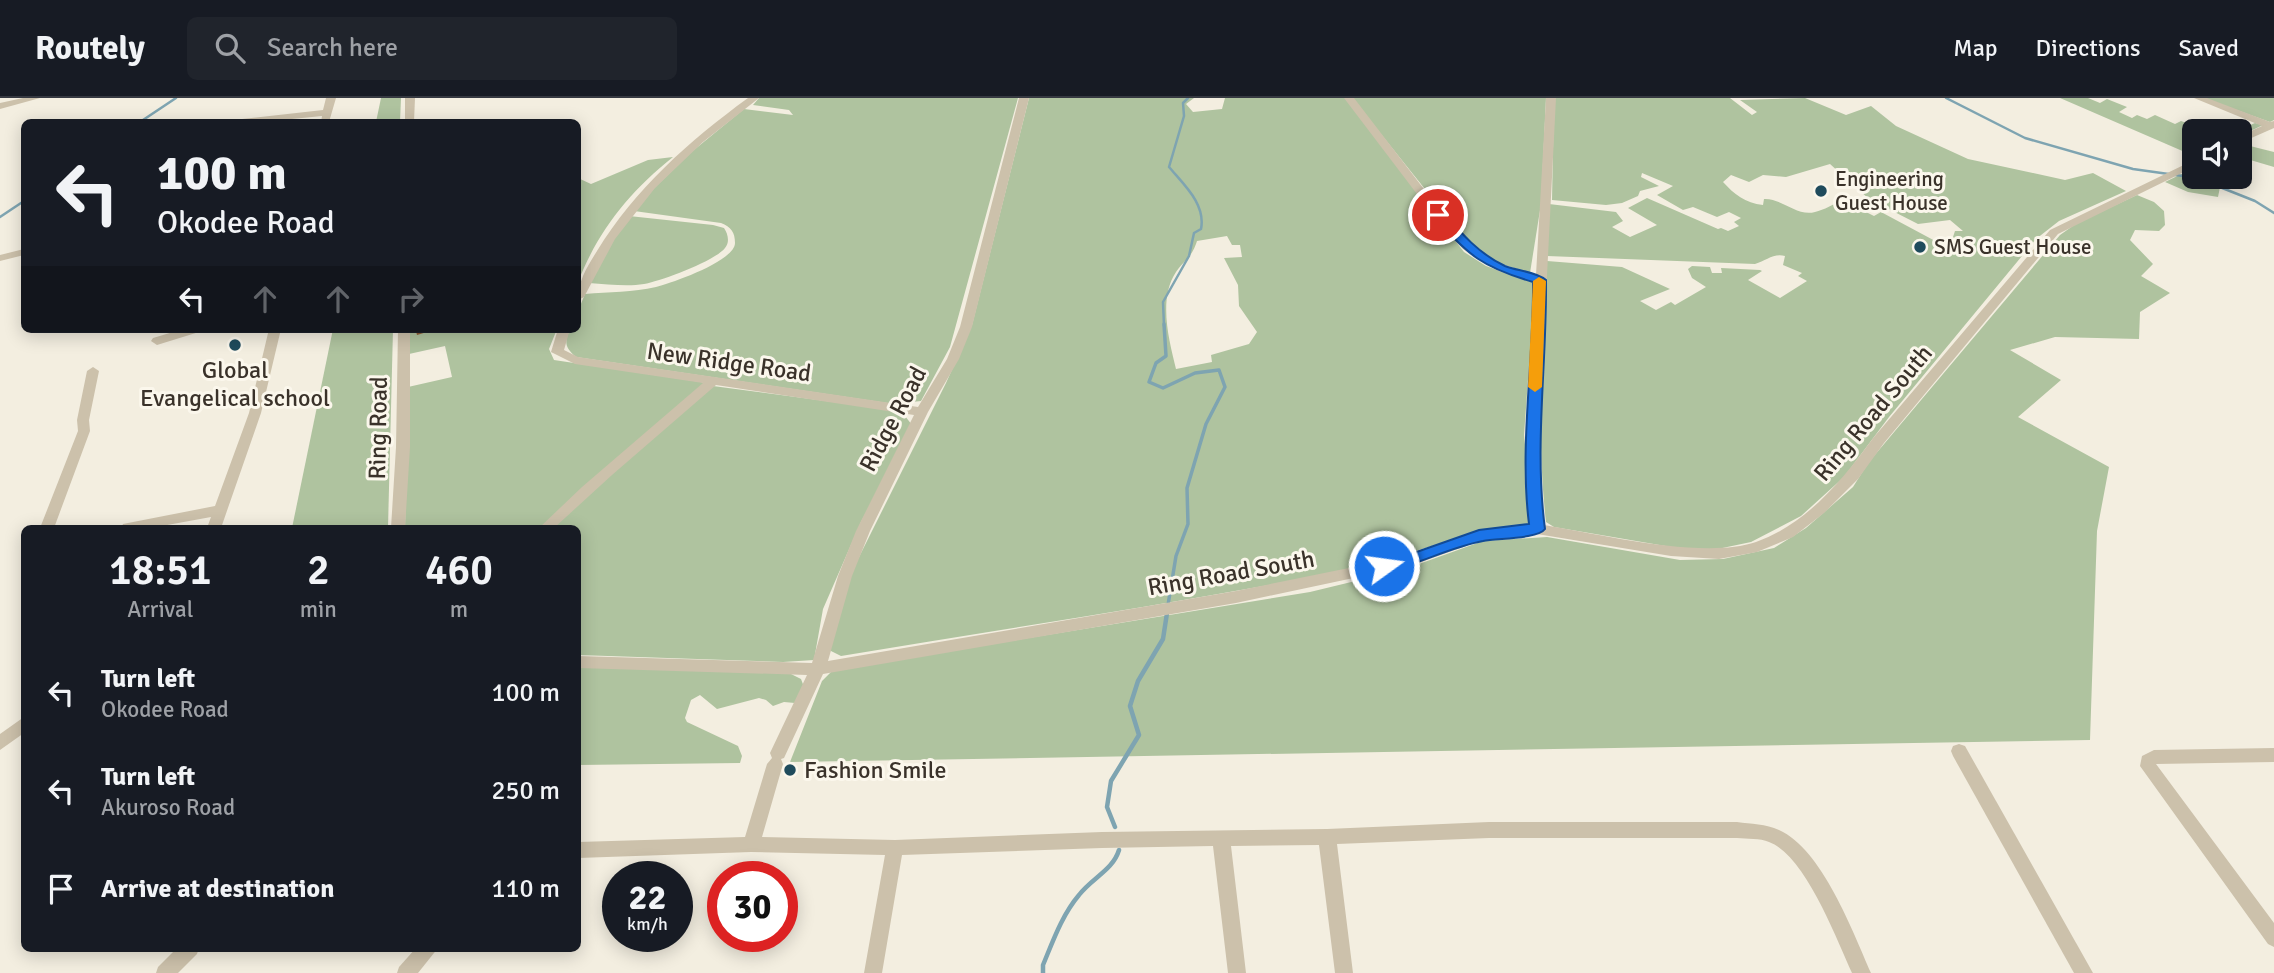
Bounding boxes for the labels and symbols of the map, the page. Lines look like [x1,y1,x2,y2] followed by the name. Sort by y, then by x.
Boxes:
[1835,166,1948,216] place label: Engineering Guest House
[1813,183,1829,199] marker: Engineering Guest House
[1408,185,1468,245] pin
[1934,234,2092,260] place label: SMS Guest House
[1912,239,1928,255] marker: SMS Guest House
[645,336,813,388] street label: New Ridge Road
[227,337,243,353] marker: Global Evangelical school
[1807,339,1939,487] street label: Ring Road South
[140,355,330,413] place label: Global Evangelical school
[853,361,933,477] street label: Ridge Road
[362,376,394,480] street label: Ring Road
[1347,529,1421,603] position arrow
[1145,544,1317,602] street label: Ring Road South
[804,755,947,785] place label: Fashion Smile
[782,762,798,778] marker: Fashion Smile
[707,861,798,952] speed limit sign: 30

